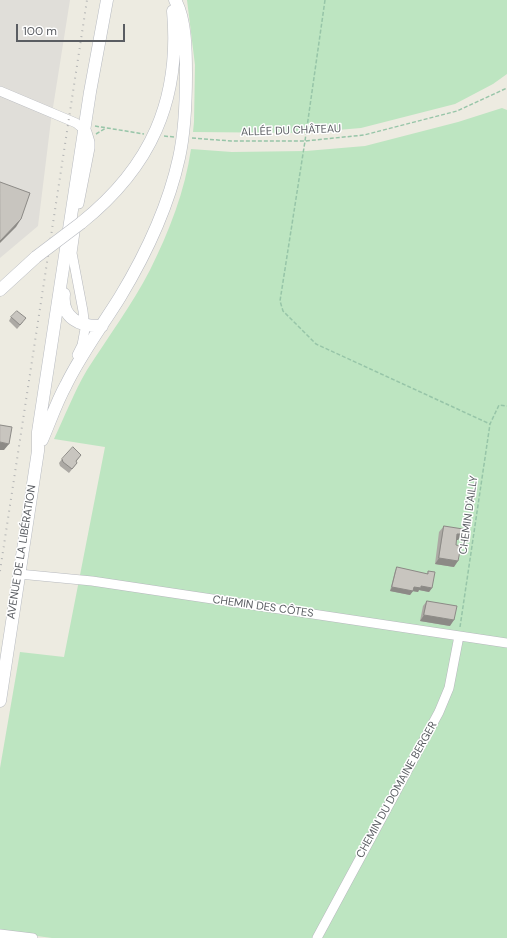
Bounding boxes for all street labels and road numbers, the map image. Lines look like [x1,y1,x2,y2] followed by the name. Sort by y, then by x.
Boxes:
[241,123,341,139] street label: ALLÉE DU CHÂTEAU
[457,475,481,555] street label: CHEMIN D'AILLY
[5,484,39,620] street label: AVENUE DE LA LIBÉRATION
[212,593,314,621] street label: CHEMIN DES CÔTES
[354,719,440,861] street label: CHEMIN DU DOMAINE BERGER

